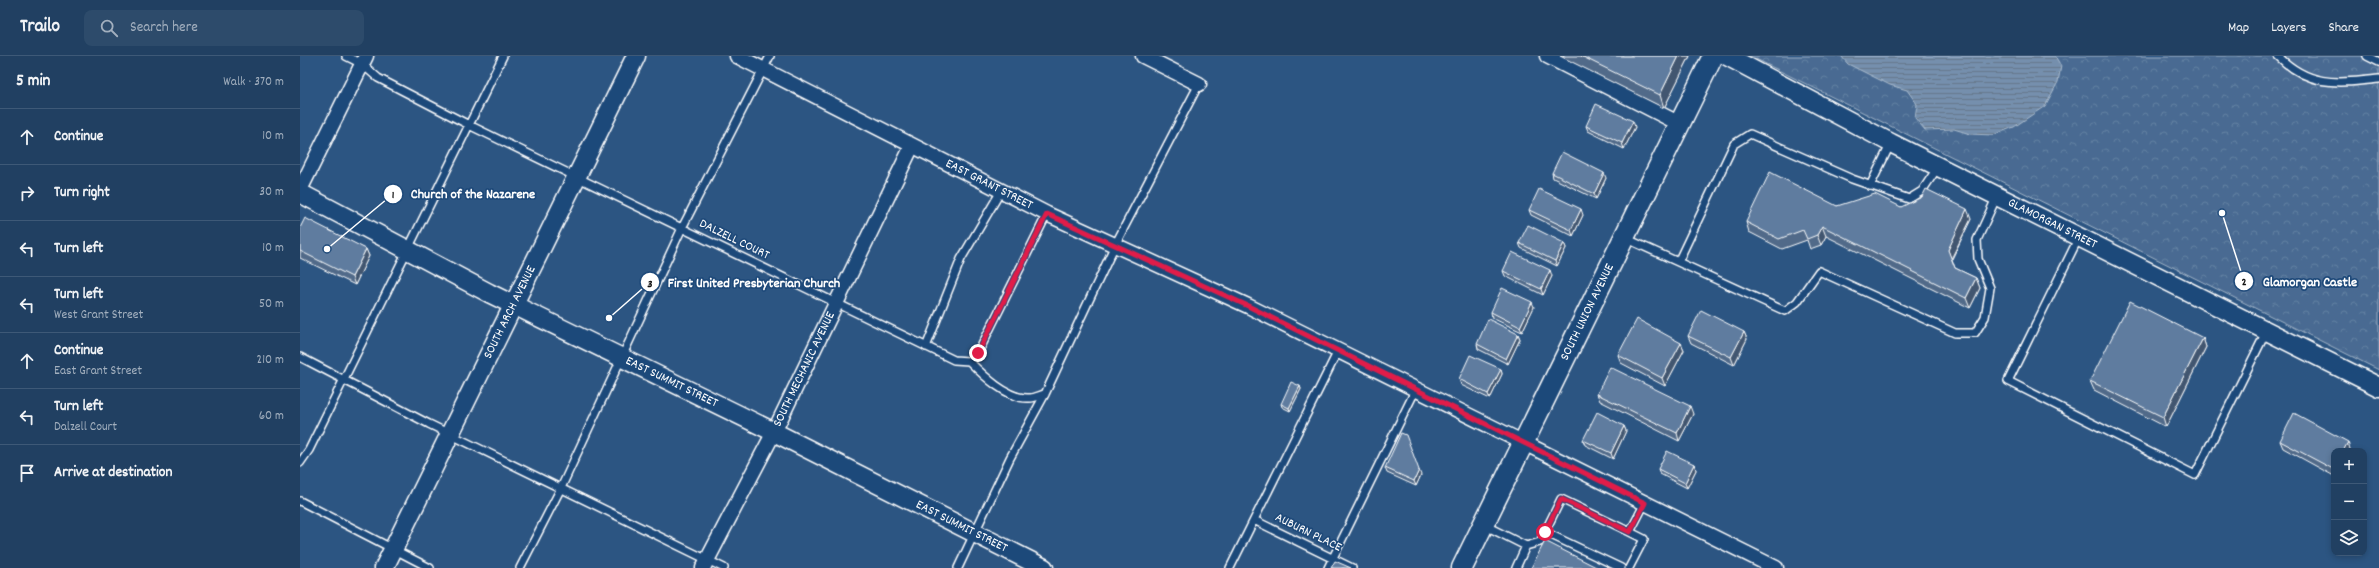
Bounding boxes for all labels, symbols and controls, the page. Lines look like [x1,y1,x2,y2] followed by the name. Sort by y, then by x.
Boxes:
[84,10,364,46] search box
[20,14,60,41] text: Trailo
[98,17,120,39] icon: search
[130,17,198,39] text: Search here
[2228,18,2249,38] text: Map
[2271,18,2306,38] text: Layers
[2328,18,2359,38] text: Share
[16,70,50,94] text: 5 min
[223,73,284,92] text: Walk · 370 m
[16,126,38,148] icon: ahead
[54,126,103,148] text: Continue
[262,127,284,146] text: 10 m
[942,154,1036,215] street label: EAST GRANT STREET
[383,181,544,207] callout: Church of the Nazarene
[16,182,38,204] icon: right
[54,182,110,204] text: Turn right
[259,183,284,202] text: 30 m
[411,185,535,205] text: Church of the Nazarene
[392,187,395,204] text: 1
[2004,193,2100,254] street label: GLAMORGAN STREET
[696,215,772,265] street label: DALZELL COURT
[16,238,38,260] icon: left
[54,238,103,260] text: Turn left
[262,239,284,258] text: 10 m
[1556,260,1619,364] street label: SOUTH UNION AVENUE
[479,262,541,362] street label: SOUTH ARCH AVENUE
[2234,268,2365,294] callout: Glamorgan Castle
[640,269,849,295] callout: First United Presbyterian Church
[2263,273,2357,293] text: Glamorgan Castle
[668,274,841,294] text: First United Presbyterian Church
[2241,274,2247,291] text: 2
[647,276,653,293] text: 3
[54,284,103,306] text: Turn left
[16,294,38,316] icon: left
[259,295,284,314] text: 50 m
[54,306,143,325] text: West Grant Street
[768,308,840,430] street label: SOUTH MECHANIC AVENUE
[54,340,103,362] text: Continue
[969,344,987,362] route end
[16,350,38,372] icon: ahead
[256,351,284,370] text: 210 m
[622,351,721,413] street label: EAST SUMMIT STREET
[54,362,142,381] text: East Grant Street
[54,396,103,418] text: Turn left
[16,406,38,428] icon: left
[259,407,284,426] text: 60 m
[54,418,117,437] text: Dalzell Court
[2331,448,2367,556] map controls
[2331,448,2367,484] button: +
[16,462,38,484] icon: arrive
[54,462,172,484] text: Arrive at destination
[2331,484,2367,520] button: −
[912,495,1011,558] street label: EAST SUMMIT STREET
[1271,509,1345,557] street label: AUBURN PLACE
[2331,520,2367,556] button: layers
[1536,523,1554,541] route start

